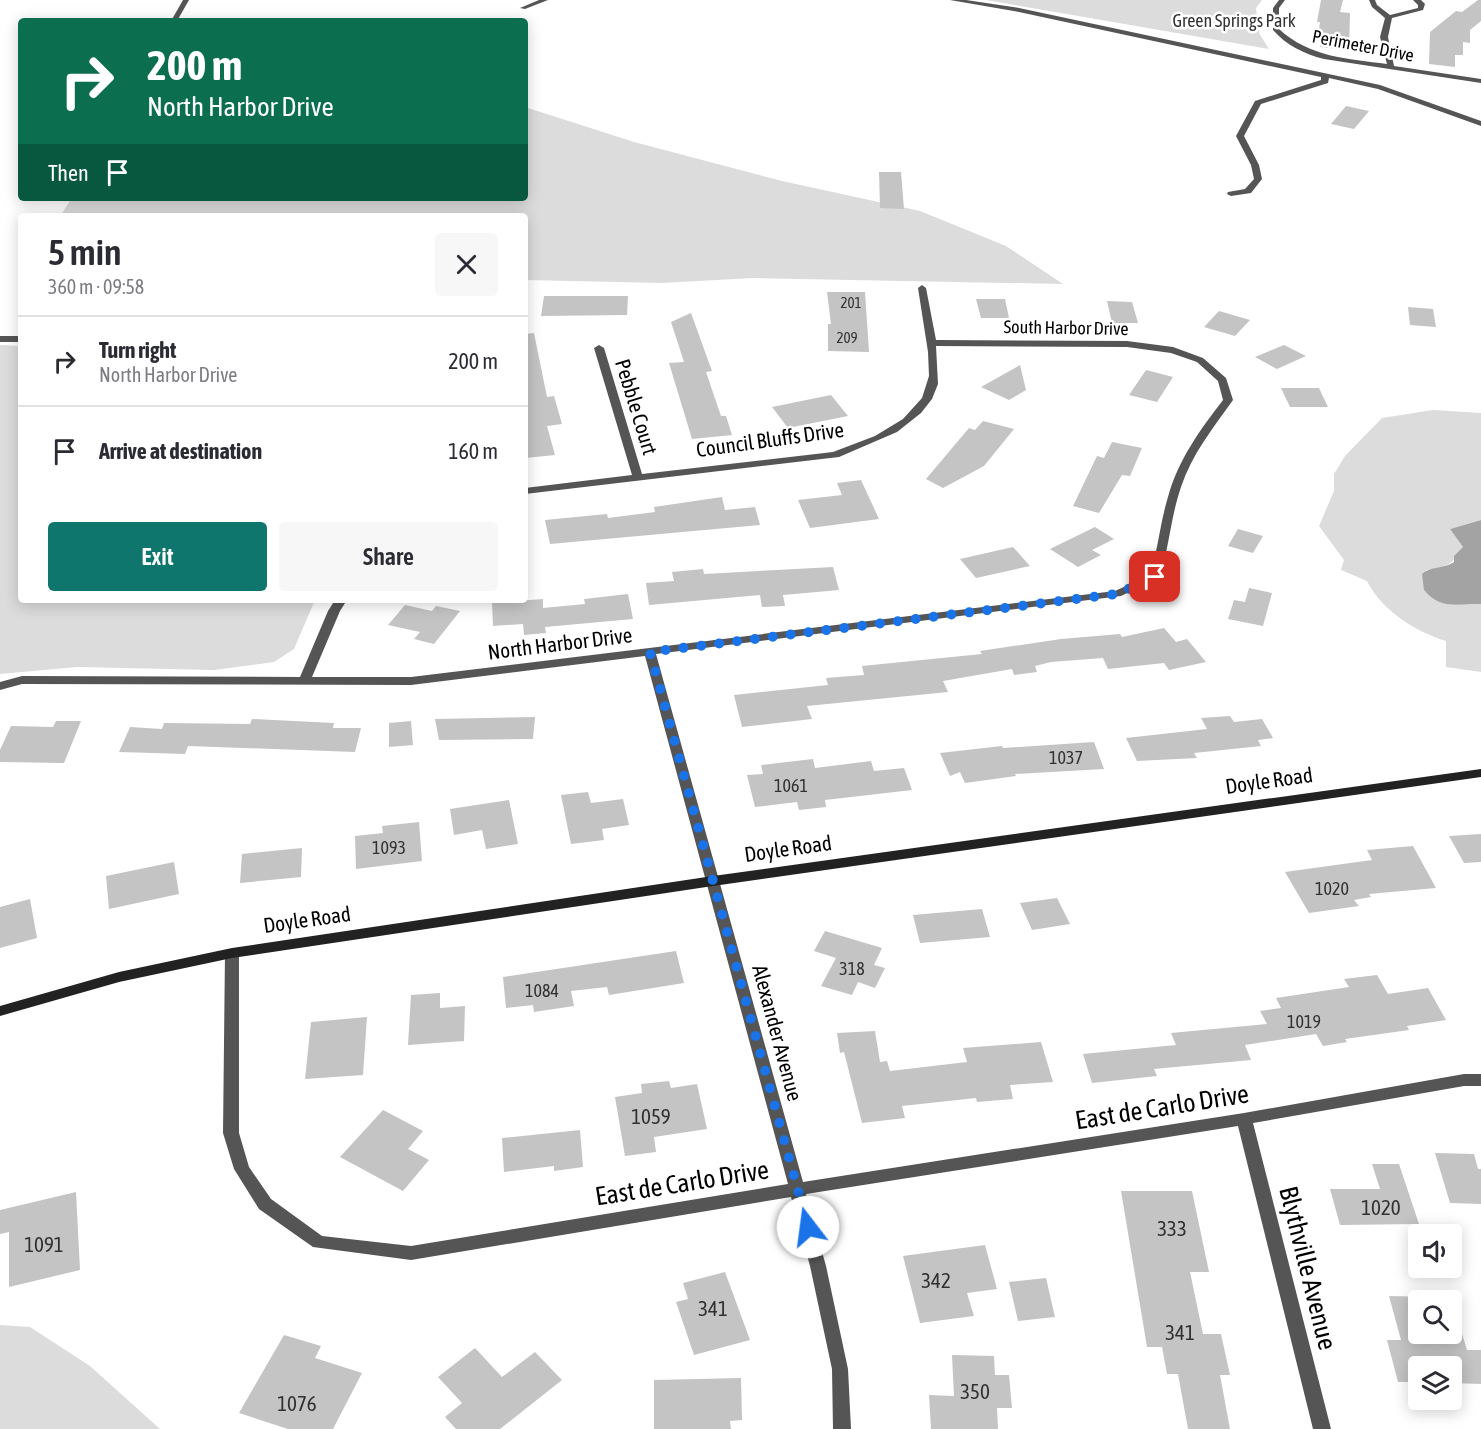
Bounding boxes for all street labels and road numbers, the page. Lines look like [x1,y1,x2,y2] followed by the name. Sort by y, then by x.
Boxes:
[1310,25,1416,66] street label: Perimeter Drive
[1003,316,1129,339] street label: South Harbor Drive
[611,356,663,457] street label: Pebble Court
[695,417,845,461] street label: Council Bluffs Drive
[486,622,633,664] street label: North Harbor Drive
[1224,762,1314,798] street label: Doyle Road
[743,830,833,866] street label: Doyle Road
[262,901,352,937] street label: Doyle Road
[748,962,808,1104] street label: Alexander Avenue
[1073,1078,1251,1136] street label: East de Carlo Drive
[593,1154,771,1212] street label: East de Carlo Drive
[1273,1183,1343,1353] street label: Blythville Avenue

